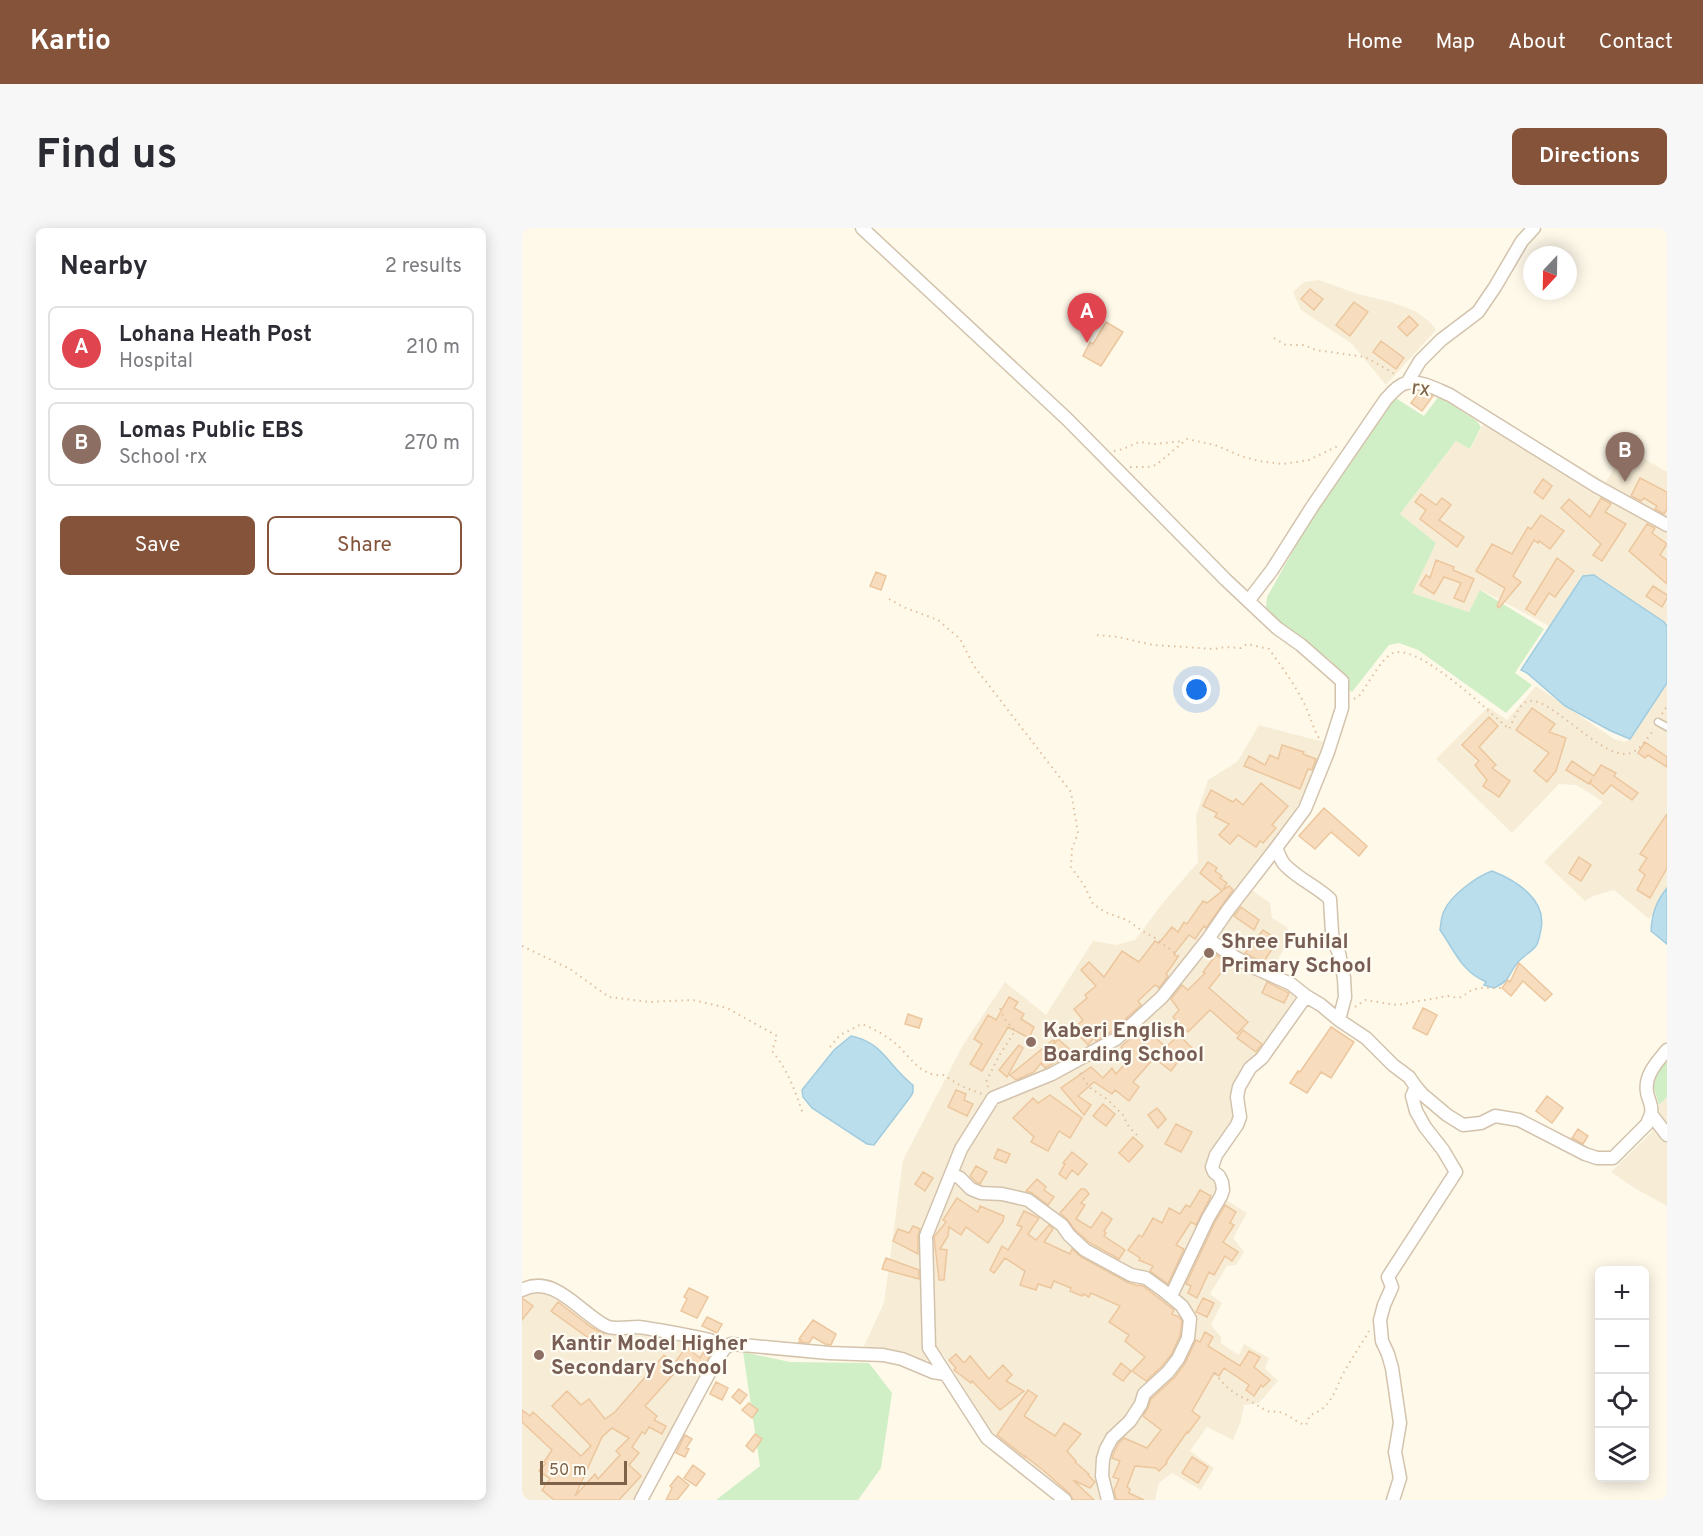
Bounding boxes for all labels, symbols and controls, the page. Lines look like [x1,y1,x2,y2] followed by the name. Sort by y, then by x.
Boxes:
[30,24,111,60] text: Kartio
[1347,29,1403,56] text: Home
[1436,29,1475,56] text: Map
[1508,29,1566,56] text: About
[1599,29,1673,56] text: Contact
[1512,128,1667,185] button: Directions
[36,130,177,183] text: Find us
[1523,246,1577,300] north arrow
[60,251,148,284] text: Nearby
[385,254,462,280] text: 2 results
[1068,294,1106,343] pin: A
[119,322,312,349] text: Lohana Heath Post
[74,335,89,361] text: A
[406,335,460,361] text: 210 m
[119,349,193,375] text: Hospital
[1410,375,1432,404] street label: rx
[119,418,304,445] text: Lomas Public EBS
[75,431,88,457] text: B
[404,431,460,457] text: 270 m
[1606,432,1644,482] pin: B
[119,445,207,471] text: School · rx
[60,516,255,575] button: Save
[267,516,462,575] button: Share
[1182,675,1211,704] your location
[1221,929,1372,980] place label: Shree Fuhilal Primary School
[1202,946,1216,960] marker: Shree Fuhilal Primary School
[1043,1018,1204,1069] place label: Kaberi English Boarding School
[1024,1035,1038,1049] marker: Kaberi English Boarding School
[1595,1266,1649,1482] map controls
[1595,1266,1649,1320] button: +
[1595,1320,1649,1374] button: −
[551,1331,748,1382] place label: Kantir Model Higher Secondary School
[532,1348,546,1362] marker: Kantir Model Higher Secondary School
[1595,1374,1649,1428] button: locate
[1595,1428,1649,1482] button: layers
[540,1458,627,1486] scale bar
[549,1461,587,1481] text: 50 m

